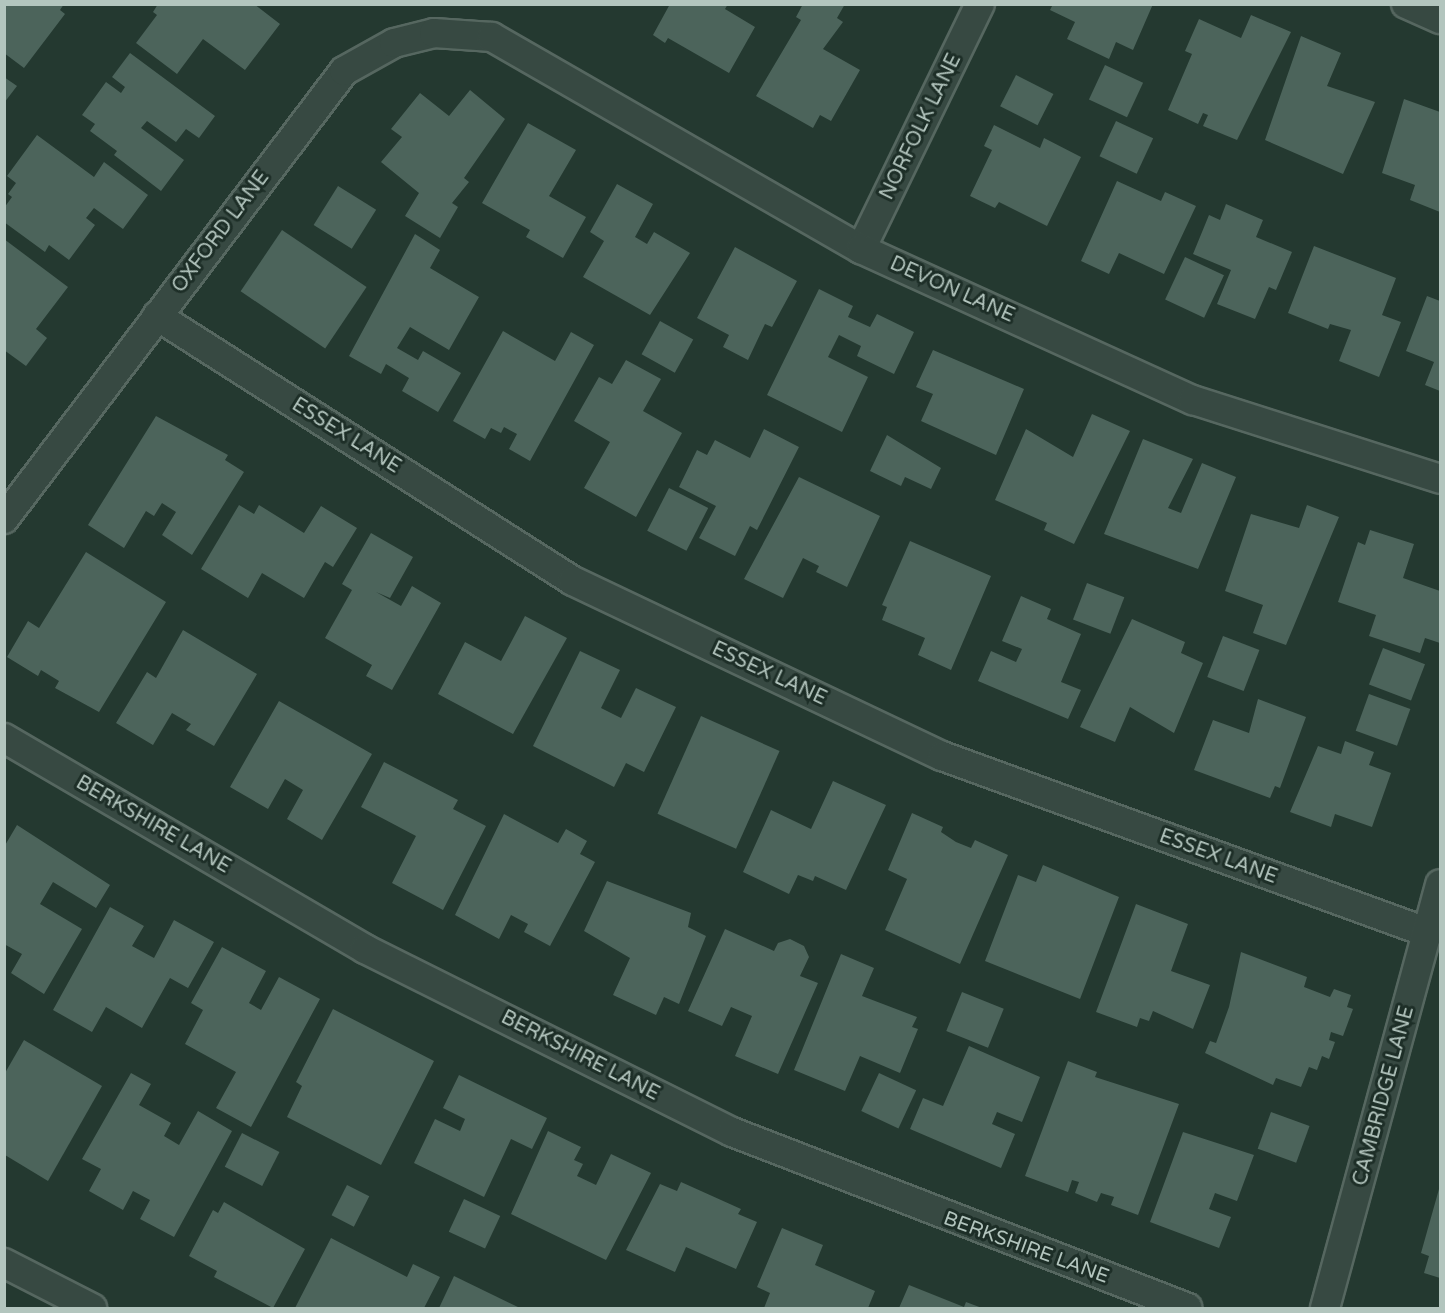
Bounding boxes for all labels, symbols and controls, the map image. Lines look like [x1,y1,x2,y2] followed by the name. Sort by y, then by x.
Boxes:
[875,50,967,204] street label: NORFOLK LANE
[167,166,275,298] street label: OXFORD LANE
[886,252,1018,328] street label: DEVON LANE
[287,393,405,479] street label: ESSEX LANE
[708,637,830,711] street label: ESSEX LANE
[71,771,235,879] street label: BERKSHIRE LANE
[1156,825,1280,889] street label: ESSEX LANE
[1348,1004,1420,1188] street label: CAMBRIDGE LANE
[497,1006,663,1106] street label: BERKSHIRE LANE
[940,1207,1112,1289] street label: BERKSHIRE LANE

